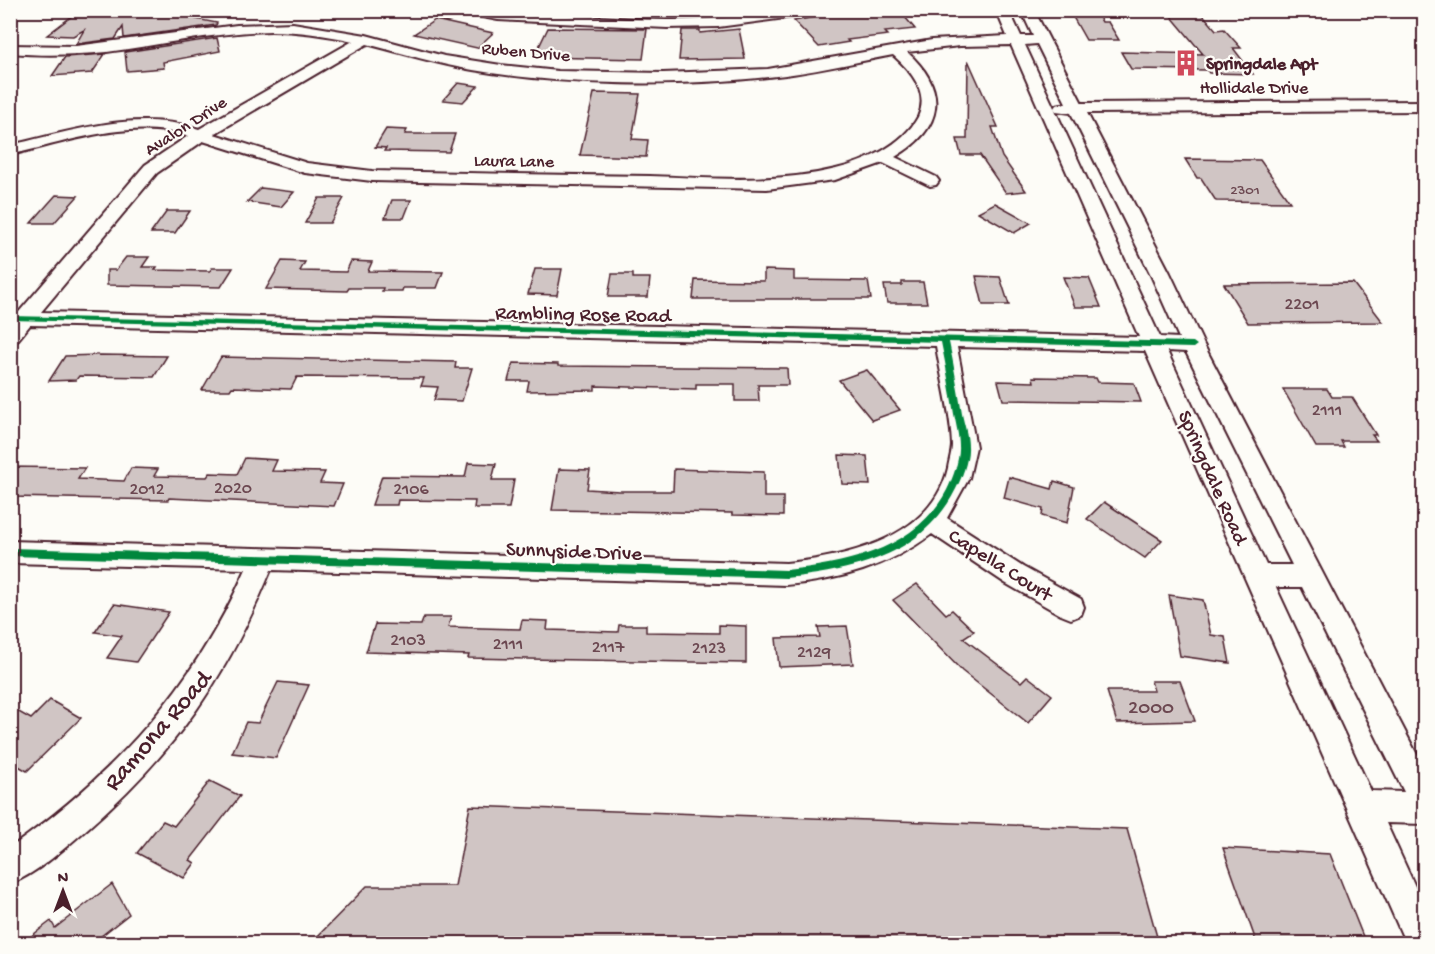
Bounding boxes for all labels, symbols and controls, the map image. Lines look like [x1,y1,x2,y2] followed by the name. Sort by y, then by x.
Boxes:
[481,39,572,68] street label: Ruben Drive
[1171,48,1201,78] building icon: Springdale Apt
[1206,55,1319,76] place label: Springdale Apt
[1200,79,1309,100] street label: Hollidale Drive
[141,92,232,161] street label: Avalon Drive
[474,151,555,174] street label: Laura Lane
[1230,182,1260,200] house number: 2301
[1284,295,1320,316] house number: 2201
[495,302,673,331] street label: Rambling Rose Road
[1312,401,1342,422] house number: 2111
[1170,407,1252,551] street label: Springdale Road
[214,479,252,500] house number: 2020
[129,480,165,501] house number: 2012
[393,480,430,501] house number: 2106
[942,525,1058,610] street label: Capella Court
[505,539,643,568] street label: Sunnyside Drive
[390,631,426,652] house number: 2103
[493,635,523,656] house number: 2111
[592,638,625,659] house number: 2117
[692,639,726,660] house number: 2123
[797,643,831,664] house number: 2129
[99,664,221,799] street label: Ramona Road
[1128,697,1174,722] house number: 2000
[33,861,93,921] north arrow
[58,870,69,889] text: N

